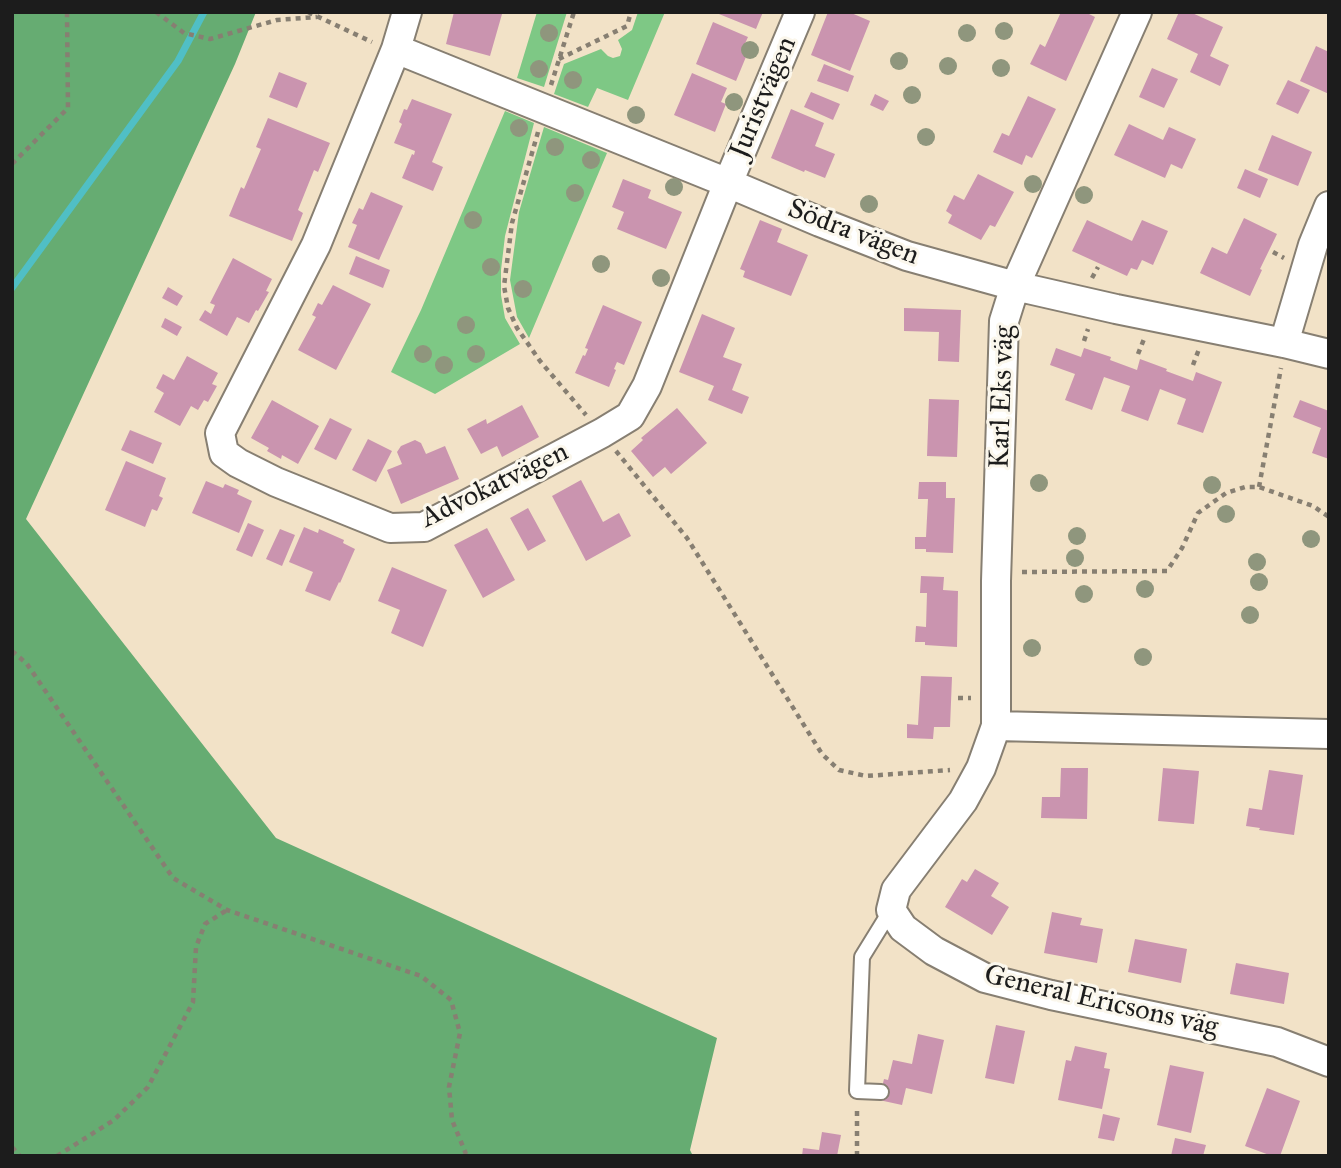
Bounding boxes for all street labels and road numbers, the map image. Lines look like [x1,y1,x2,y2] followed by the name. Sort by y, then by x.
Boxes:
[723,32,805,164] street label: Juristvägen
[783,193,923,273] street label: Södra vägen
[984,325,1022,469] street label: Karl Eks väg
[416,436,574,536] street label: Advokatvägen
[981,959,1221,1045] street label: General Ericsons väg

